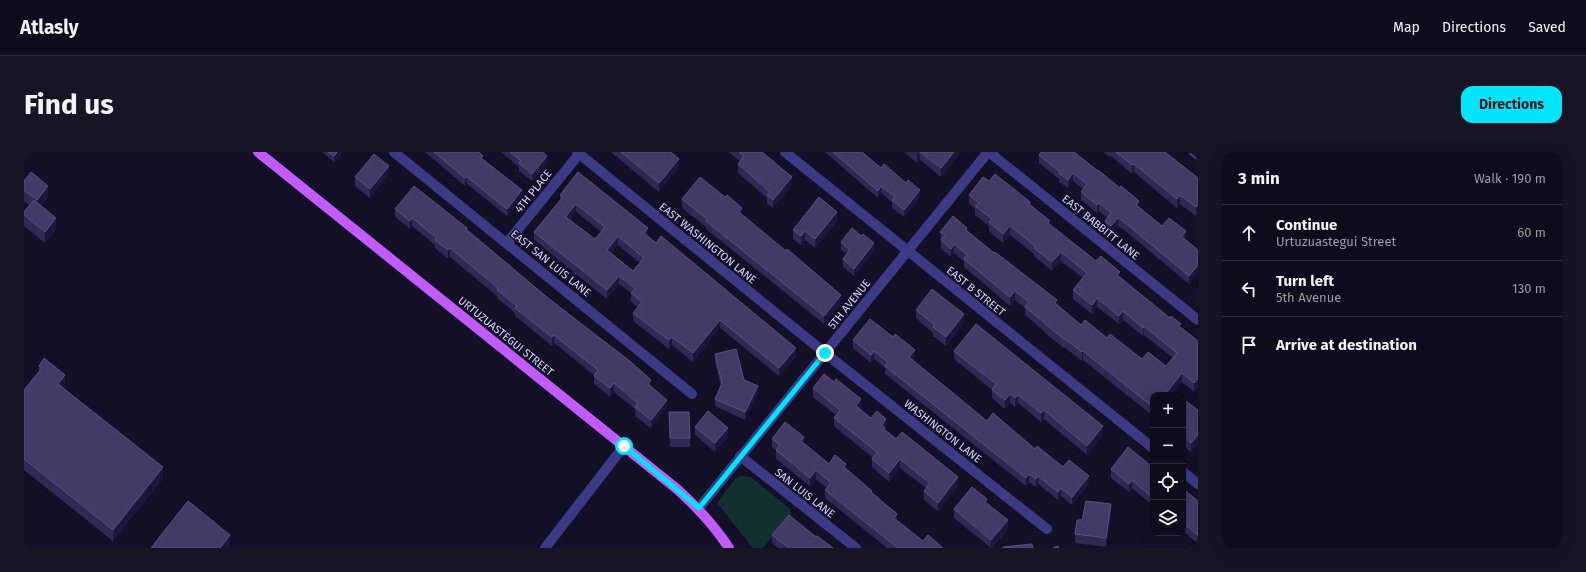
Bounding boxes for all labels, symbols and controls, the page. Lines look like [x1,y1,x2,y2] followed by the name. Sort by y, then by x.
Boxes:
[20,16,79,39] text: Atlasly
[1393,19,1420,36] text: Map
[1442,19,1506,36] text: Directions
[1528,19,1566,36] text: Saved
[1461,86,1562,123] button: Directions
[24,88,114,121] text: Find us
[512,167,555,215] street label: 4TH PLACE
[1238,168,1280,189] text: 3 min
[1474,171,1546,186] text: Walk · 190 m
[1059,192,1142,263] street label: EAST BABBITT LANE
[656,200,759,287] street label: EAST WASHINGTON LANE
[1276,216,1337,234] text: Continue
[1238,222,1260,244] icon: ahead
[1517,225,1546,240] text: 60 m
[508,227,593,300] street label: EAST SAN LUIS LANE
[1276,234,1396,249] text: Urtuzuastegui Street
[944,264,1008,319] street label: EAST B STREET
[1276,272,1334,290] text: Turn left
[825,277,873,332] street label: 5TH AVENUE
[1238,278,1260,300] icon: left
[1512,281,1546,296] text: 130 m
[1276,290,1341,305] text: 5th Avenue
[455,294,556,379] street label: URTUZUASTEGUI STREET
[1238,334,1260,356] icon: arrive
[1276,336,1417,354] text: Arrive at destination
[816,344,834,362] route end
[1150,392,1186,536] map controls
[1150,392,1186,428] button: +
[901,397,984,466] street label: WASHINGTON LANE
[1150,428,1186,464] button: −
[615,437,633,455] route start
[1150,464,1186,500] button: locate
[772,466,837,521] street label: SAN LUIS LANE
[1150,500,1186,536] button: layers

